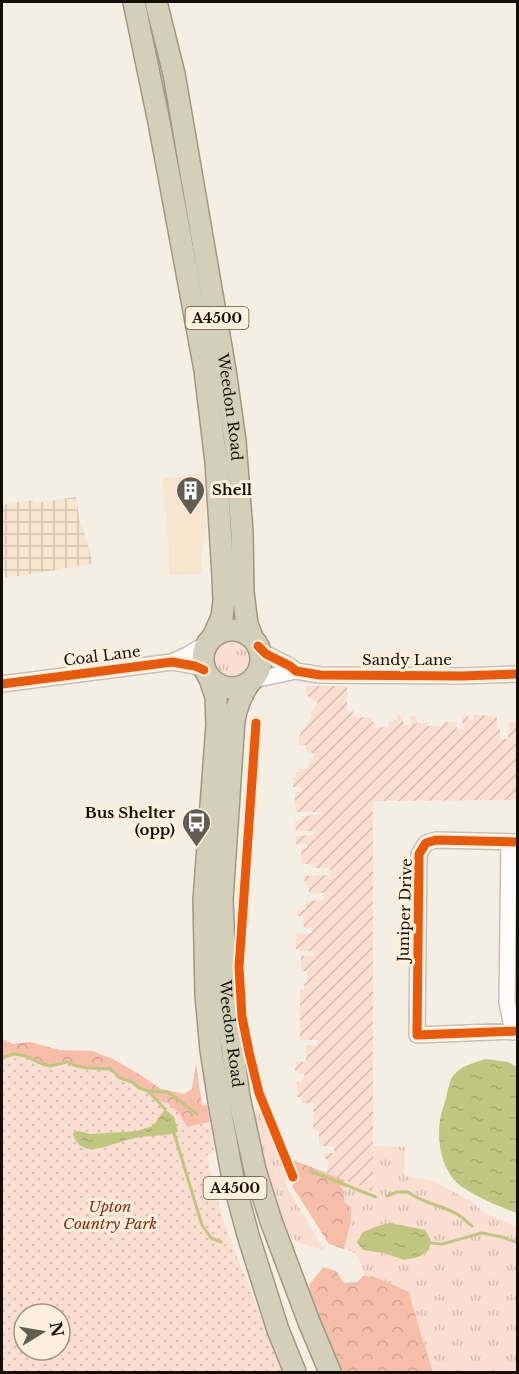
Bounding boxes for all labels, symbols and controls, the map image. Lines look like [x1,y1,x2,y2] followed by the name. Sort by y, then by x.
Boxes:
[186,307,248,329] road number: A4500
[213,351,246,461] street label: Weedon Road
[175,474,207,516] building icon: Shell
[212,480,253,499] place label: Shell
[62,641,142,670] street label: Coal Lane
[362,650,452,669] street label: Sandy Lane
[85,803,176,839] place label: Bus Shelter (opp)
[180,806,212,848] bus stop icon: Bus Shelter (opp)
[393,858,416,964] street label: Juniper Drive
[216,978,248,1088] street label: Weedon Road
[204,1177,266,1199] road number: A4500
[63,1197,157,1233] park label: Upton Country Park
[12,1302,72,1362] north arrow
[45,1320,68,1338] text: N

